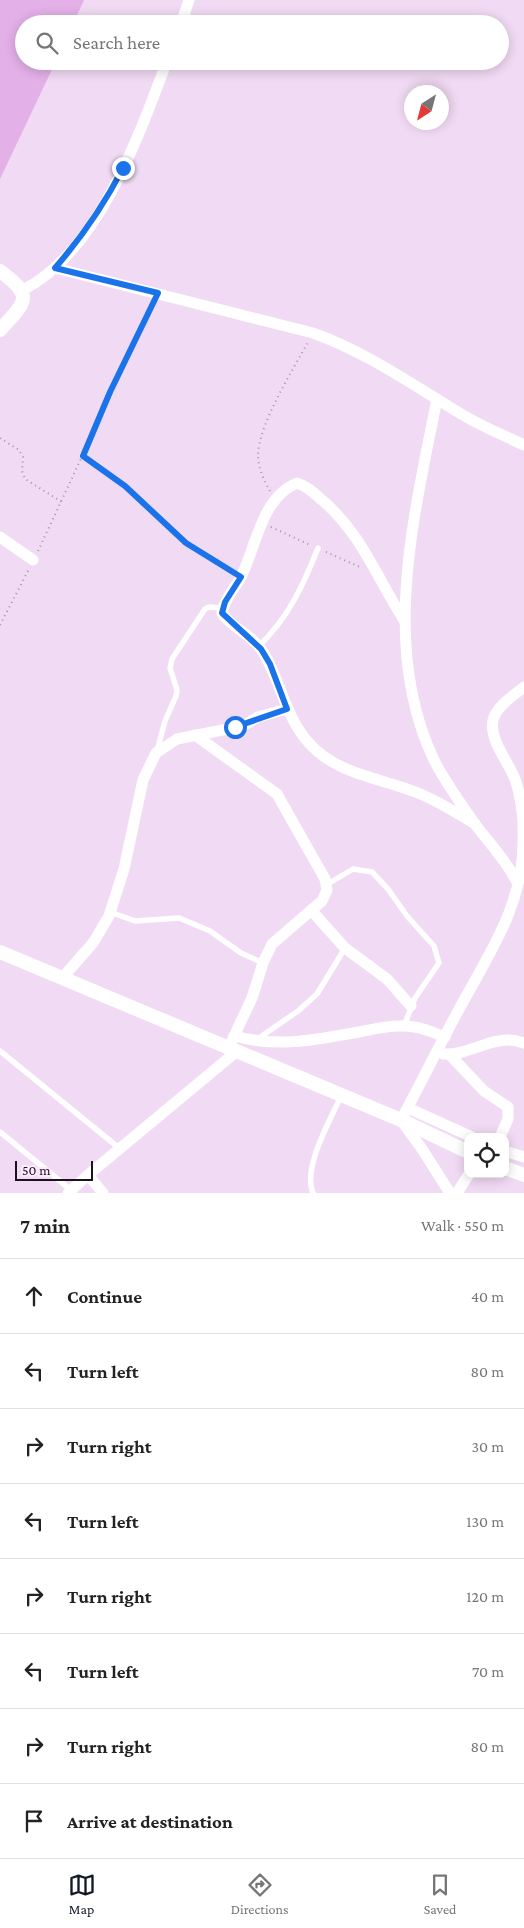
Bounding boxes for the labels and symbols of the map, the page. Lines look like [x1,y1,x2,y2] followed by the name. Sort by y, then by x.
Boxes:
[404,85,449,130] north arrow
[112,157,135,180] route end
[224,716,247,739] route start
[15,1158,92,1181] scale bar

